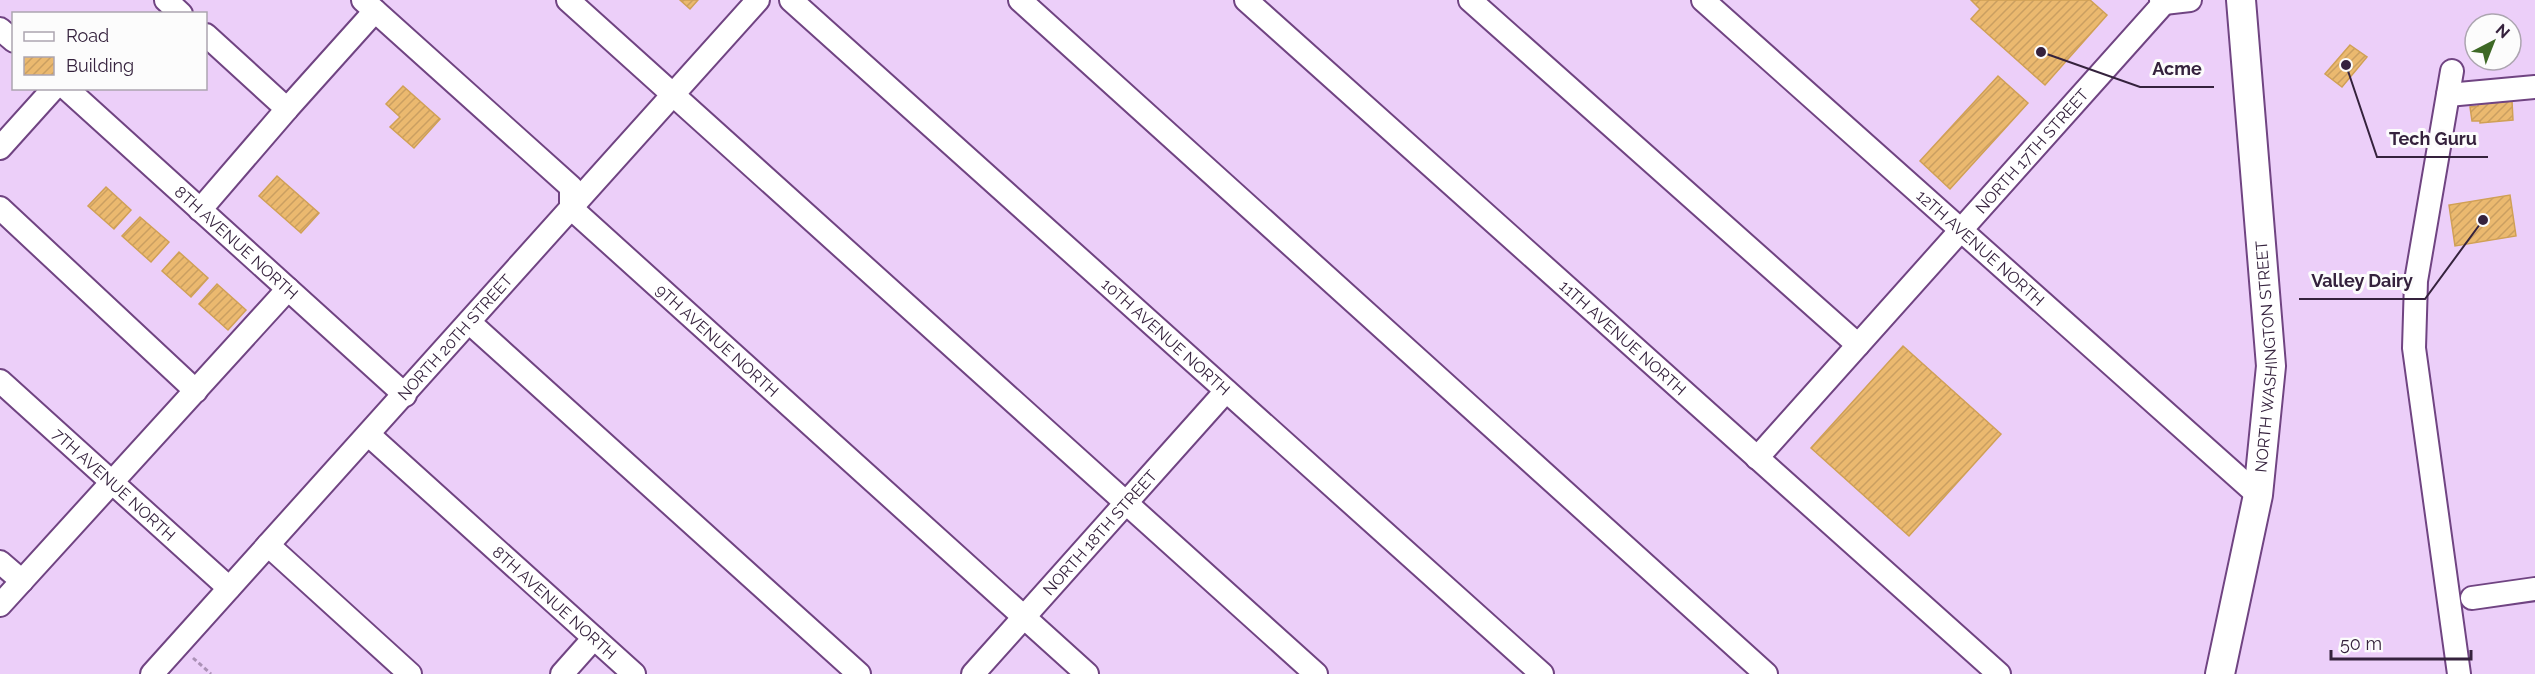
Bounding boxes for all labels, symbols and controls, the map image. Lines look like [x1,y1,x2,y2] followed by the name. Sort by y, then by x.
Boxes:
[12,12,207,90] legend
[2463,12,2523,72] north arrow
[2492,20,2514,42] text: N
[66,25,109,46] text: Road
[2140,51,2214,87] callout: Acme
[66,55,134,76] text: Building
[2152,58,2202,79] text: Acme
[1971,85,2092,217] street label: NORTH 17TH STREET
[2377,121,2488,157] callout: Tech Guru
[2389,128,2477,149] text: Tech Guru
[171,182,302,303] street label: 8TH AVENUE NORTH
[1913,186,2048,309] street label: 12TH AVENUE NORTH
[2251,240,2281,473] street label: NORTH WASHINGTON STREET
[2299,263,2425,299] callout: Valley Dairy
[394,270,516,404] street label: NORTH 20TH STREET
[2311,270,2413,291] text: Valley Dairy
[1098,274,1234,399] street label: 10TH AVENUE NORTH
[1556,276,1690,399] street label: 11TH AVENUE NORTH
[652,280,783,400] street label: 9TH AVENUE NORTH
[49,424,179,545] street label: 7TH AVENUE NORTH
[1039,466,1161,599] street label: NORTH 18TH STREET
[489,542,620,663] street label: 8TH AVENUE NORTH
[2331,623,2470,661] scale bar
[2340,633,2382,654] text: 50 m

